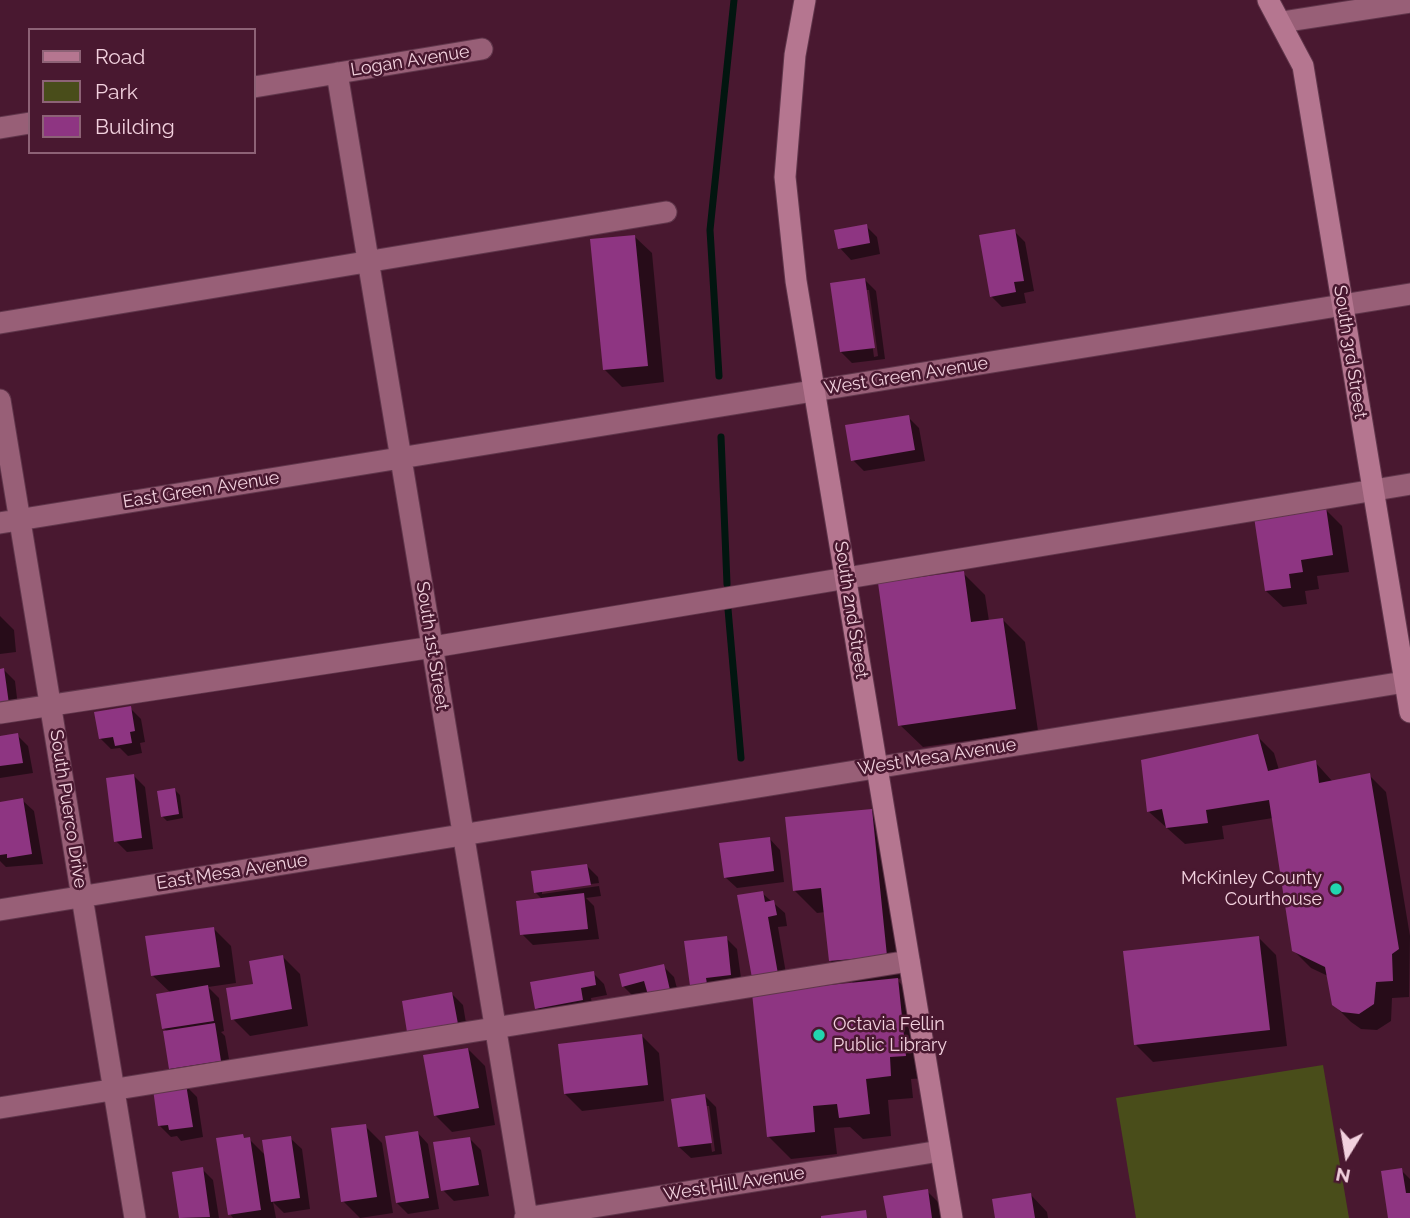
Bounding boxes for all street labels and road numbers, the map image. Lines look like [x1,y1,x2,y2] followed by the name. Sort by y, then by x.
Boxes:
[349,41,471,81] street label: Logan Avenue
[1329,284,1371,420] street label: South 3rd Street
[822,352,990,400] street label: West Green Avenue
[121,467,281,513] street label: East Green Avenue
[829,540,873,680] street label: South 2nd Street
[411,580,453,712] street label: South 1st Street
[45,728,91,890] street label: South Puerco Drive
[856,734,1018,780] street label: West Mesa Avenue
[155,849,309,895] street label: East Mesa Avenue
[662,1162,806,1206] street label: West Hill Avenue

